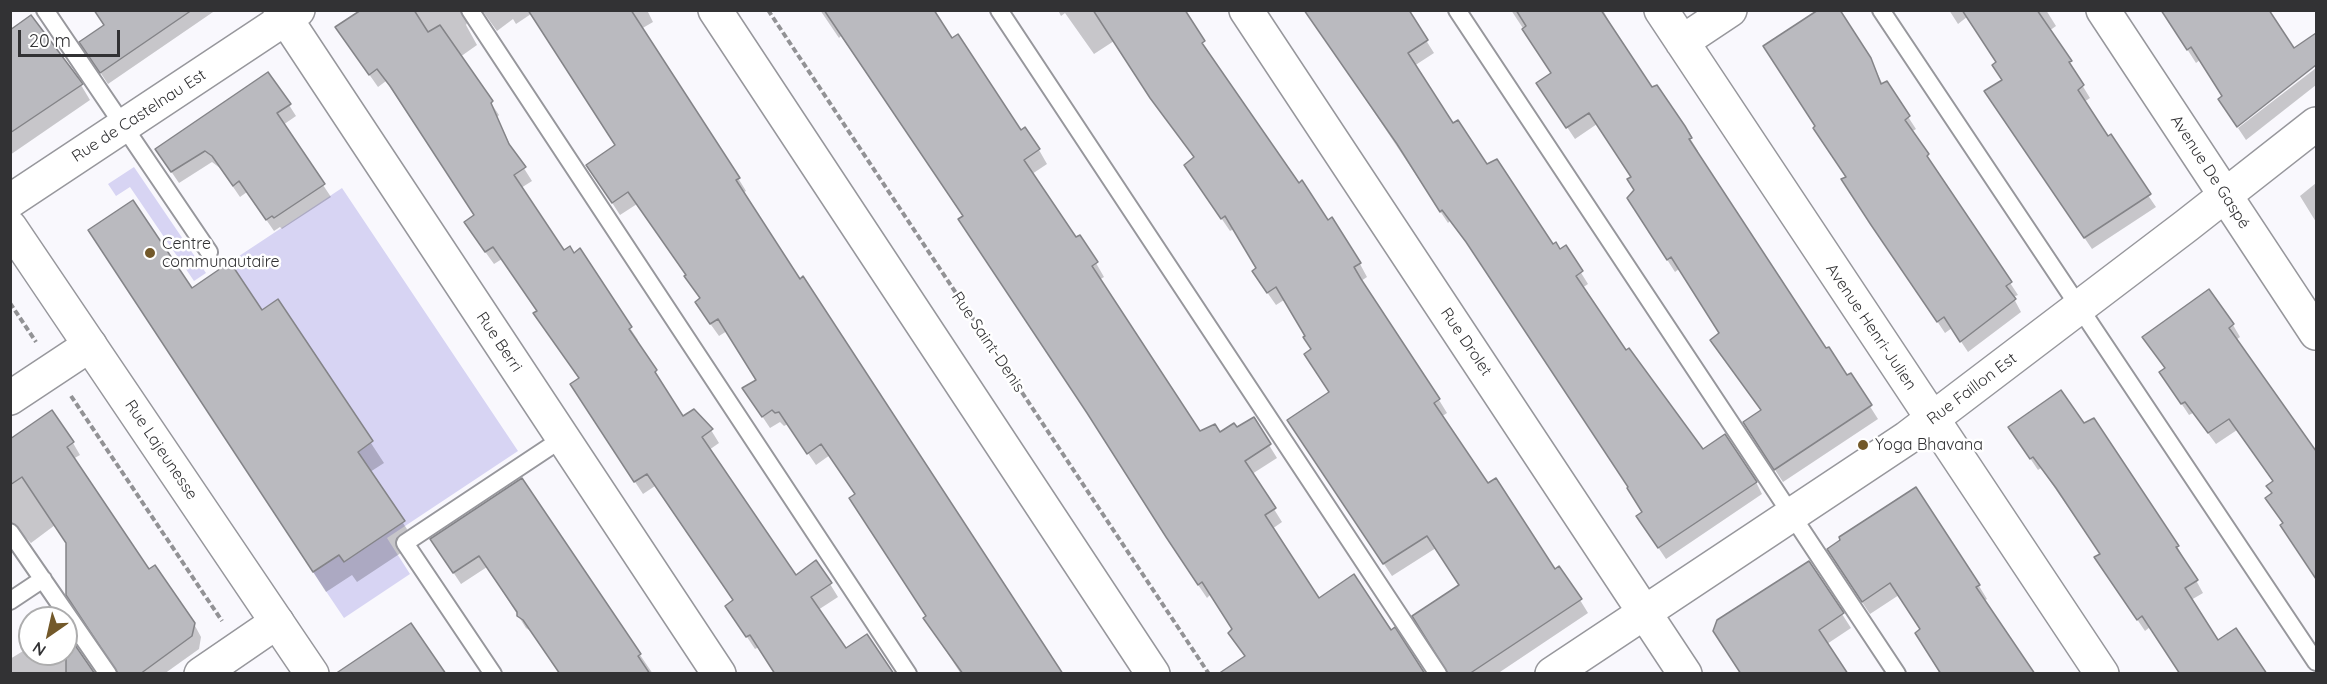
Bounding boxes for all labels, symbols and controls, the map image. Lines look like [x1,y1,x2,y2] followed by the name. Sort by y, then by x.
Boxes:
[21,18,123,56] scale bar
[29,29,71,52] text: 20 m
[68,65,210,167] street label: Rue de Castelnau Est
[2166,112,2254,232] street label: Avenue De Gaspé
[162,234,280,272] place label: Centre communautaire
[143,246,157,260] marker: Centre communautaire
[1822,260,1920,394] street label: Avenue Henri-Julien
[947,288,1029,396] street label: Rue Saint-Denis
[1436,304,1496,380] street label: Rue Drolet
[472,308,526,376] street label: Rue Berri
[1923,349,2021,429] street label: Rue Faillon Est
[121,397,201,503] street label: Rue Lajeunesse
[1875,435,1983,455] place label: Yoga Bhavana
[1856,438,1870,452] marker: Yoga Bhavana
[18,606,78,666] north arrow
[29,638,50,661] text: N

